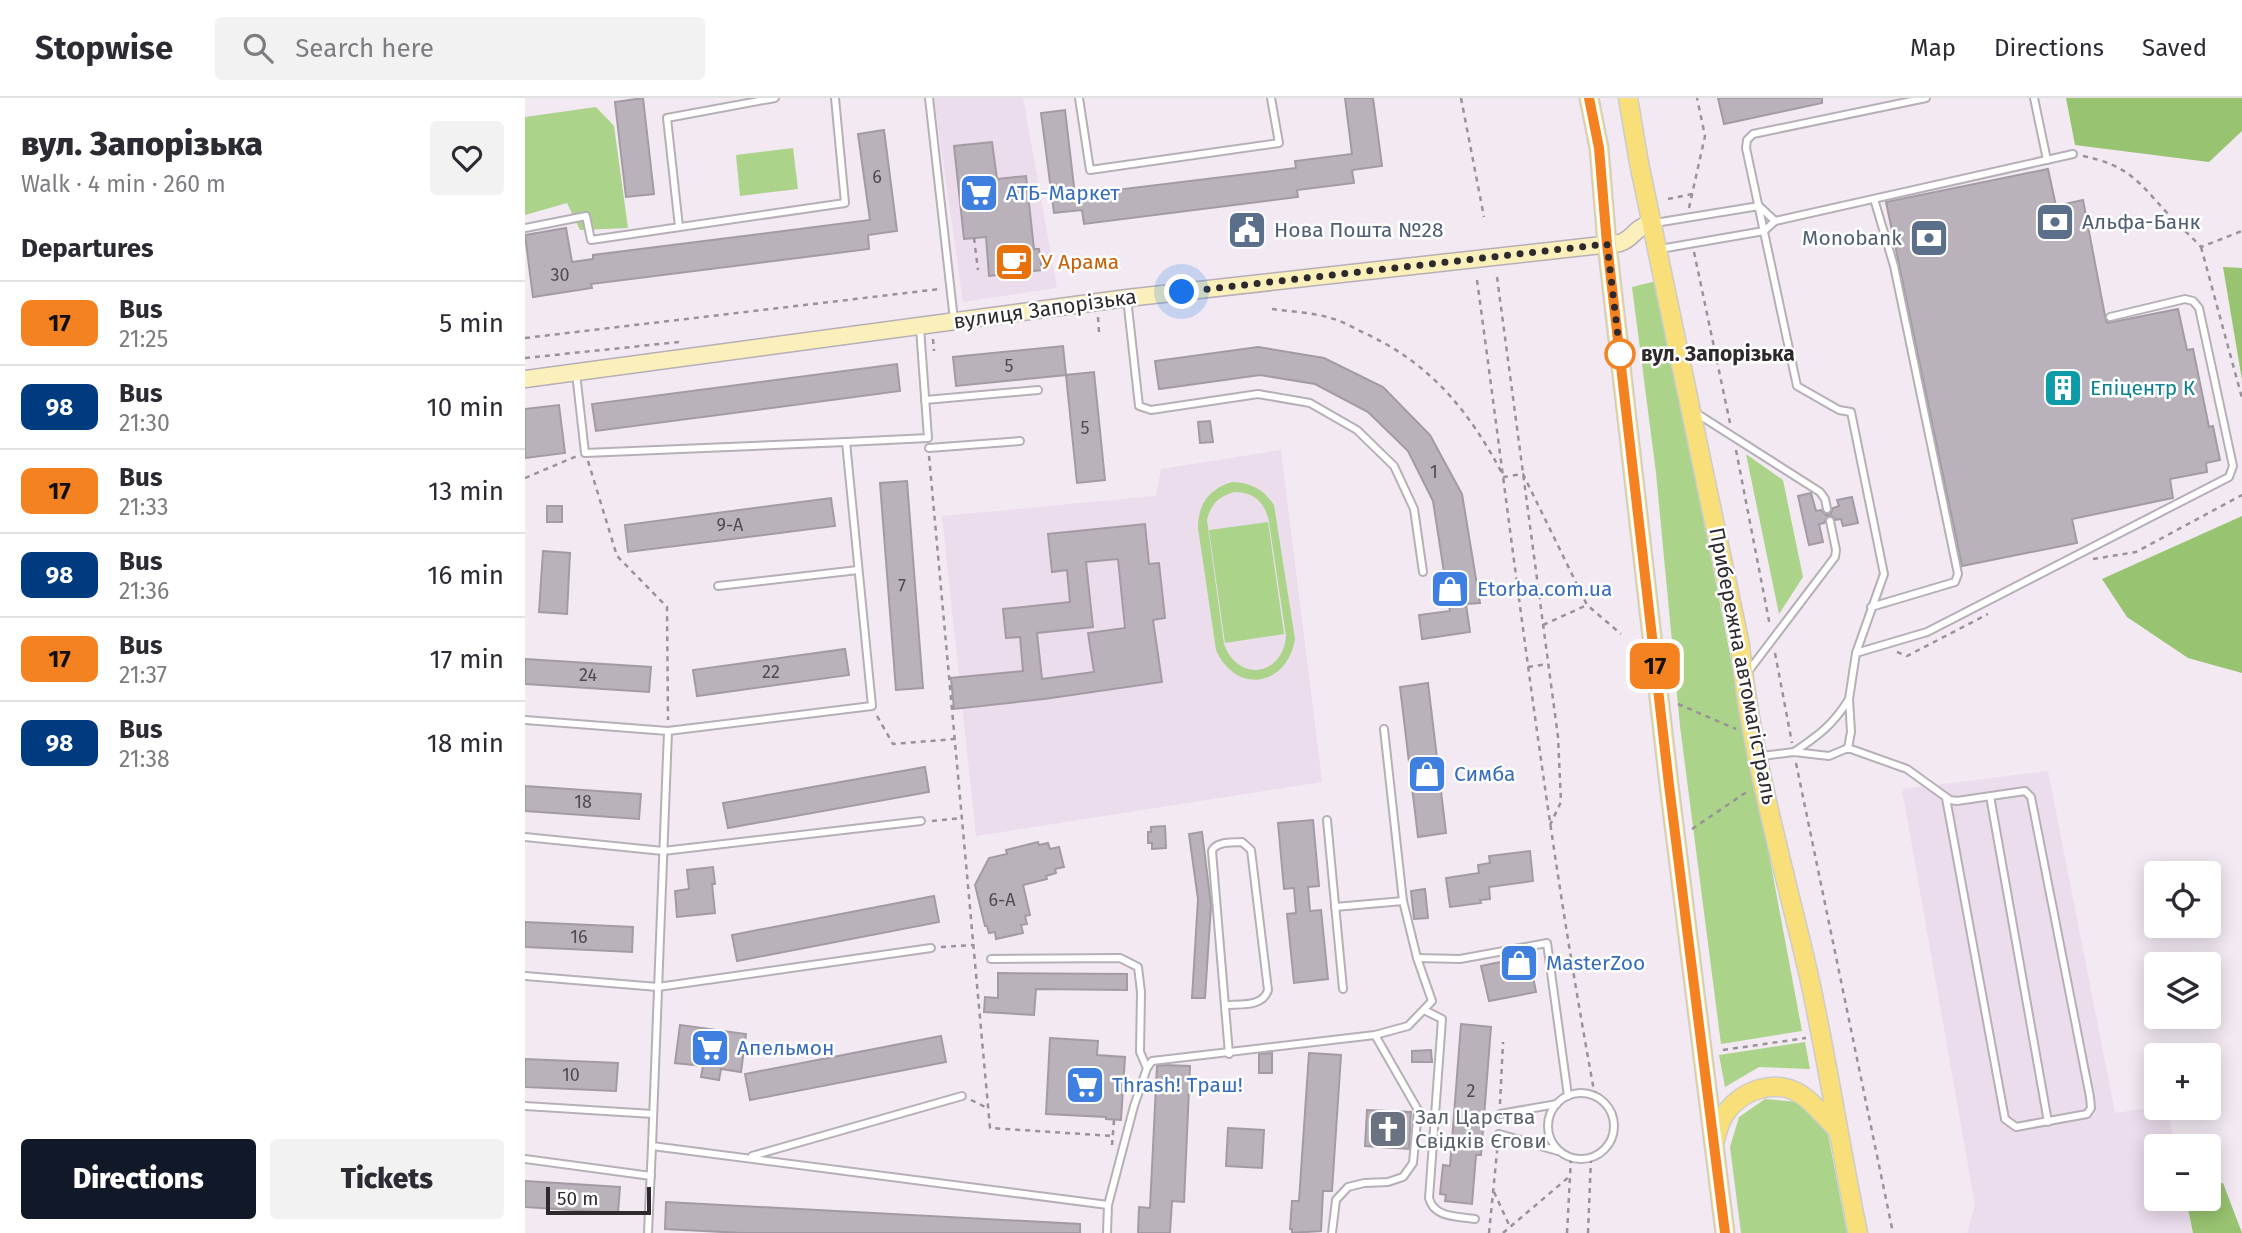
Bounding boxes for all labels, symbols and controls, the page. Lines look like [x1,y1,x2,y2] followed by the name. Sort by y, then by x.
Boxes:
[215,17,705,80] search box
[35,28,173,68] text: Stopwise
[239,29,277,67] icon: search
[295,33,434,64] text: Search here
[1910,34,1956,62] text: Map
[1994,34,2104,62] text: Directions
[2142,34,2207,62] text: Saved
[430,121,504,195] button: heart
[21,124,263,164] text: вул. Запорізька
[872,166,882,188] house number: 6
[21,170,226,198] text: Walk · 4 min · 260 m
[958,172,1000,214] supermarket icon: АТБ-Маркет
[1006,180,1120,206] place label: АТБ-Маркет
[2034,201,2076,243] bank icon: Альфа-Банк
[1226,209,1268,251] public building icon: Нова Пошта №28
[2082,209,2201,235] place label: Альфа-Банк
[1274,217,1443,243] place label: Нова Пошта №28
[1908,217,1950,259] bank icon: Monobank
[1802,225,1902,251] place label: Monobank
[21,233,154,264] text: Departures
[993,241,1035,283] cafe icon: У Арама
[1041,249,1119,275] place label: У Арама
[550,264,570,286] house number: 30
[1164,274,1199,309] your location
[952,283,1138,335] street label: вулиця Запорізька
[119,294,162,325] text: Bus
[439,308,504,339] text: 5 min
[48,309,71,337] text: 17
[119,325,168,353] text: 21:25
[1605,339,1635,369] marker: вул. Запорізька
[1641,341,1795,367] place label: вул. Запорізька
[1004,355,1014,377] house number: 5
[2042,367,2084,409] building icon: Епіцентр К
[2090,375,2196,401] place label: Епіцентр К
[119,378,162,409] text: Bus
[426,392,504,423] text: 10 min
[46,393,73,421] text: 98
[119,409,170,437] text: 21:30
[1080,417,1090,439] house number: 5
[1430,461,1438,483] house number: 1
[119,462,162,493] text: Bus
[428,476,504,507] text: 13 min
[48,477,71,505] text: 17
[119,493,168,521] text: 21:33
[717,514,744,536] house number: 9-А
[1703,525,1783,807] street label: Прибережна автомагістраль
[119,546,162,577] text: Bus
[427,560,504,591] text: 16 min
[46,561,73,589] text: 98
[1429,568,1471,610] shop icon: Etorba.com.ua
[898,575,906,597] house number: 7
[1477,576,1612,602] place label: Etorba.com.ua
[119,577,169,605] text: 21:36
[119,630,162,661] text: Bus
[1623,643,1687,689] line badge: 17
[429,644,504,675] text: 17 min
[48,645,71,673] text: 17
[1644,652,1666,680] text: 17
[119,661,167,689] text: 21:37
[762,661,780,683] house number: 22
[579,664,597,686] house number: 24
[119,714,162,745] text: Bus
[427,728,504,759] text: 18 min
[46,729,73,757] text: 98
[119,745,170,773] text: 21:38
[1406,753,1448,795] shop icon: Симба
[1454,761,1516,787] place label: Симба
[574,791,592,813] house number: 18
[2144,861,2221,1211] map controls
[2144,861,2221,938] button: locate
[989,889,1016,911] house number: 6-А
[570,926,588,948] house number: 16
[1498,942,1540,984] shop icon: MasterZoo
[1546,950,1645,976] place label: MasterZoo
[2144,952,2221,1029] button: layers
[689,1027,731,1069] supermarket icon: Апельмон
[737,1035,834,1061] place label: Апельмон
[2144,1043,2221,1120] button: +
[562,1064,580,1086] house number: 10
[1064,1064,1106,1106] supermarket icon: Thrash! Траш!
[1112,1072,1243,1098] place label: Thrash! Траш!
[1467,1080,1476,1102] house number: 2
[1415,1104,1547,1154] place label: Зал Царства Свідків Єгови
[1367,1108,1409,1150] church icon: Зал Царства Свідків Єгови
[2144,1134,2221,1211] button: −
[21,1139,256,1219] button: Directions
[270,1139,504,1219] button: Tickets
[546,1184,651,1216] scale bar
[557,1187,598,1210] text: 50 m

